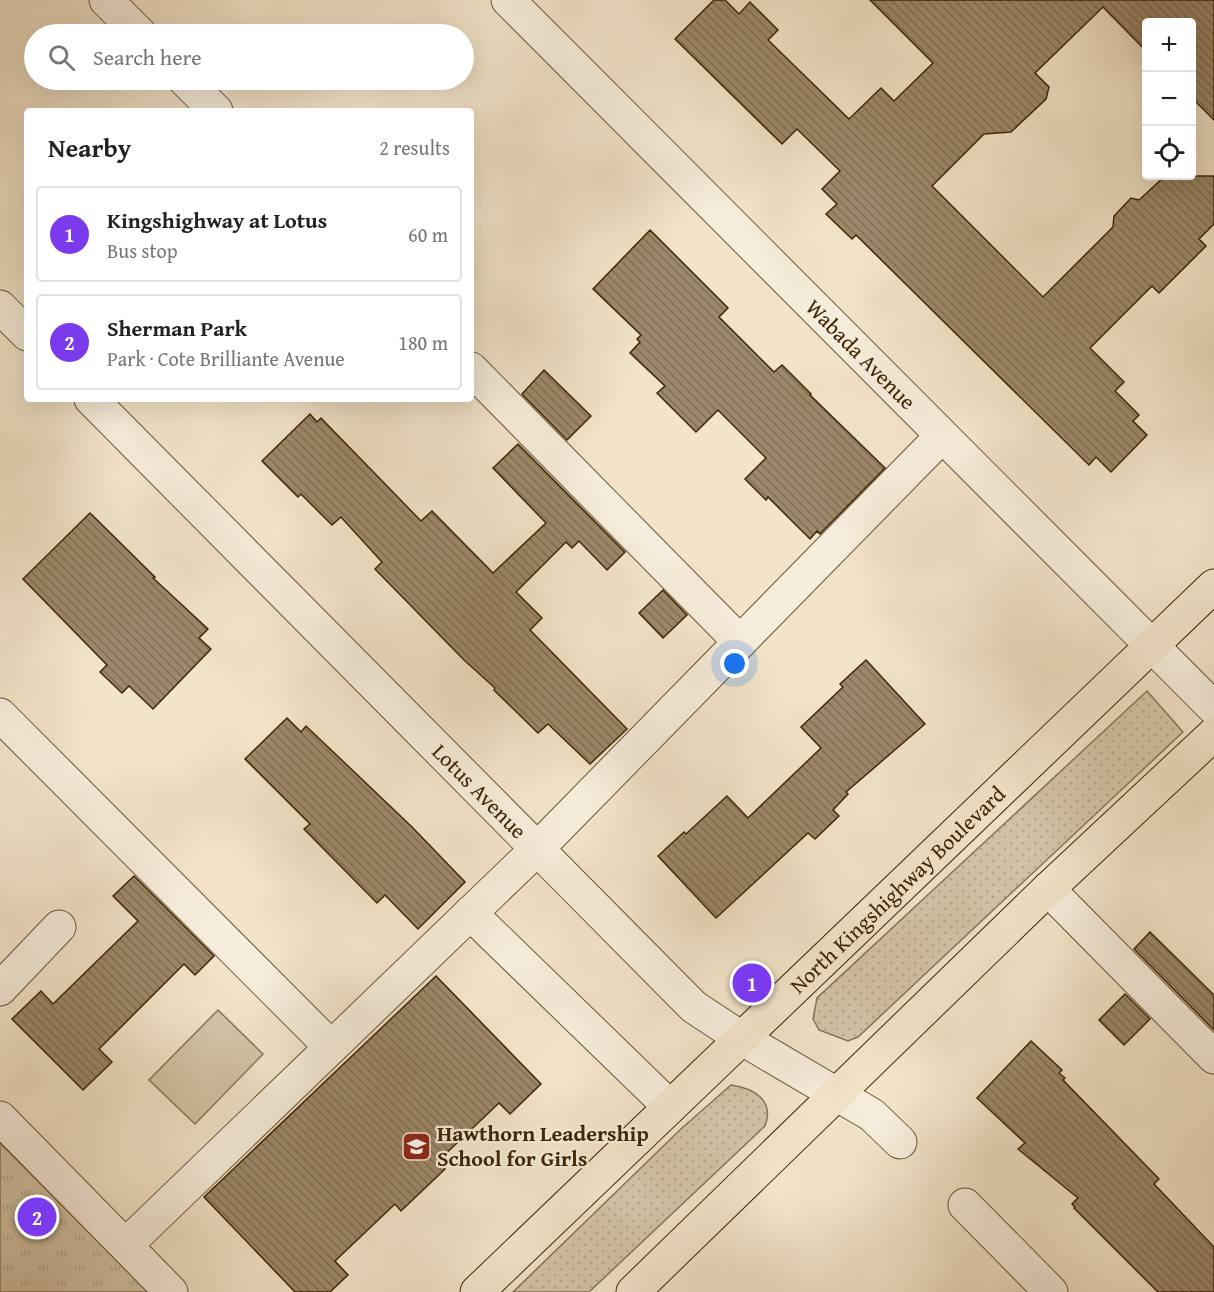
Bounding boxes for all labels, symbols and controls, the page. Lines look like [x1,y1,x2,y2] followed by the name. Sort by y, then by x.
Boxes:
[1142,18,1196,180] map controls
[1142,18,1196,72] button: +
[24,24,474,90] search box
[45,41,78,74] icon: search
[93,41,202,73] text: Search here
[1142,72,1196,126] button: −
[1142,126,1196,180] button: locate
[48,128,131,167] text: Nearby
[379,133,450,162] text: 2 results
[107,204,327,236] text: Kingshighway at Lotus
[64,220,75,249] text: 1
[408,220,448,249] text: 60 m
[107,236,178,265] text: Bus stop
[799,292,923,417] street label: Wabada Avenue
[107,312,247,344] text: Sherman Park
[64,328,75,357] text: 2
[398,328,448,357] text: 180 m
[107,344,345,373] text: Park · Cote Brilliante Avenue
[720,649,749,678] your location
[425,736,534,846] street label: Lotus Avenue
[782,778,1013,1001] street label: North Kingshighway Boulevard
[732,960,771,1006] pin: 1
[437,1117,649,1174] place label: Hawthorn Leadership School for Girls
[400,1130,432,1162] school or university icon: Hawthorn Leadership School for Girls
[18,1194,57,1240] pin: 2

